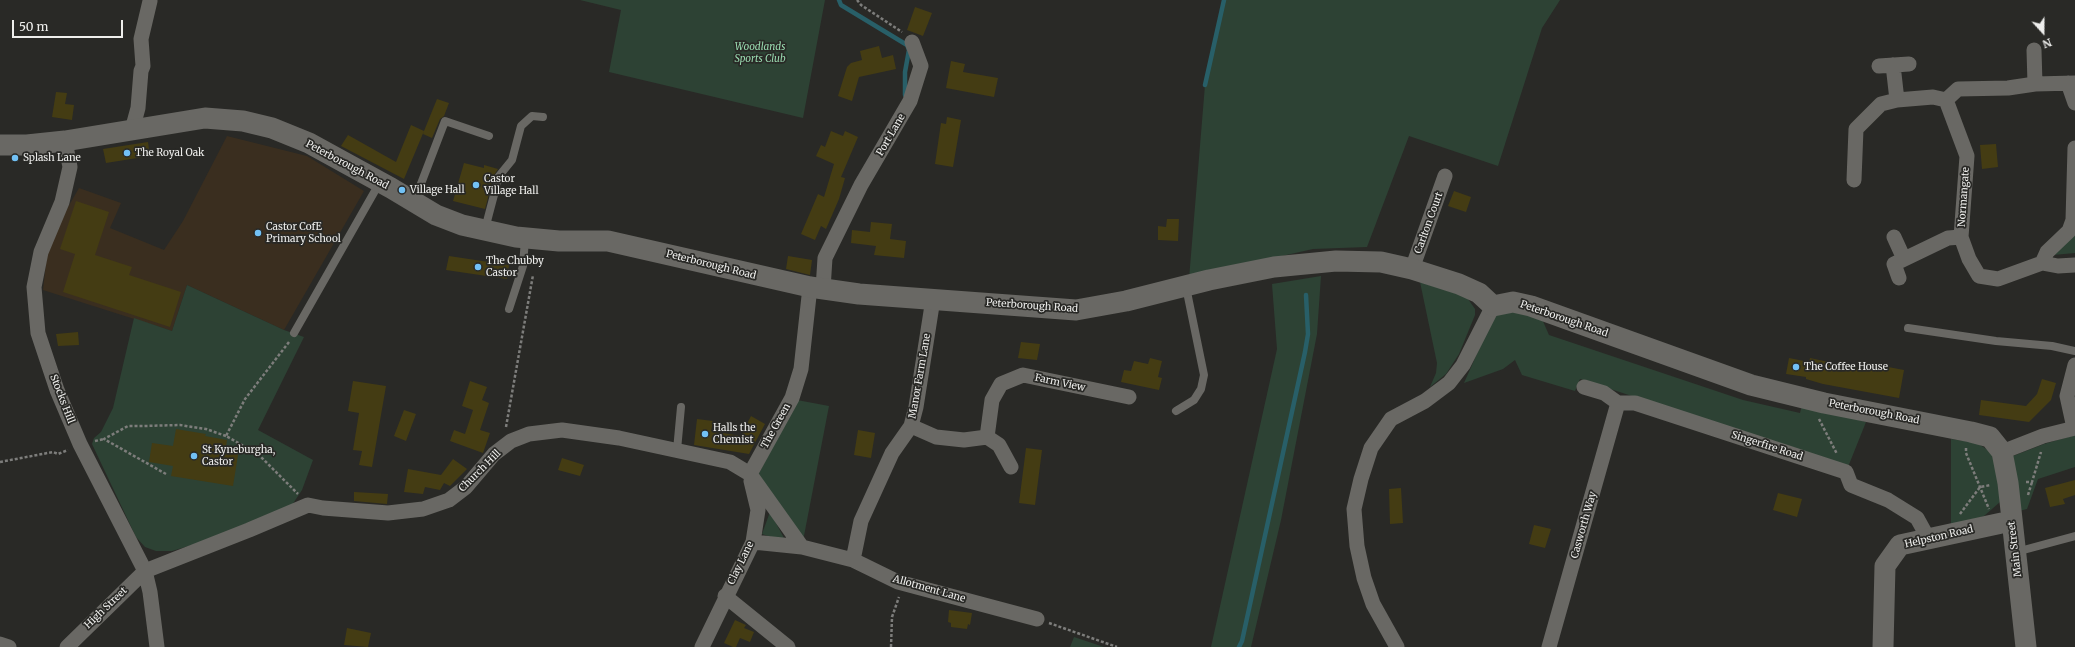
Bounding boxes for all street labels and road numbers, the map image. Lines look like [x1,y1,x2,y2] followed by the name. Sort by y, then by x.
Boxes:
[874,112,908,158] street label: Port Lane
[303,138,391,192] street label: Peterborough Road
[1956,167,1972,227] street label: Normangate
[1412,191,1446,255] street label: Carlton Court
[665,248,757,282] street label: Peterborough Road
[986,297,1078,315] street label: Peterborough Road
[1518,298,1610,340] street label: Peterborough Road
[907,333,933,419] street label: Manor Farm Lane
[1034,372,1086,394] street label: Farm View
[47,373,77,425] street label: Stocks Hill
[1828,397,1920,427] street label: Peterborough Road
[759,401,793,451] street label: The Green
[1730,429,1804,463] street label: Singerfire Road
[456,447,504,495] street label: Church Hill
[1569,490,1599,560] street label: Casworth Way
[2006,520,2024,578] street label: Main Street
[1904,523,1974,551] street label: Helpston Road
[725,539,757,587] street label: Clay Lane
[891,573,967,605] street label: Allotment Lane
[82,585,130,631] street label: High Street

